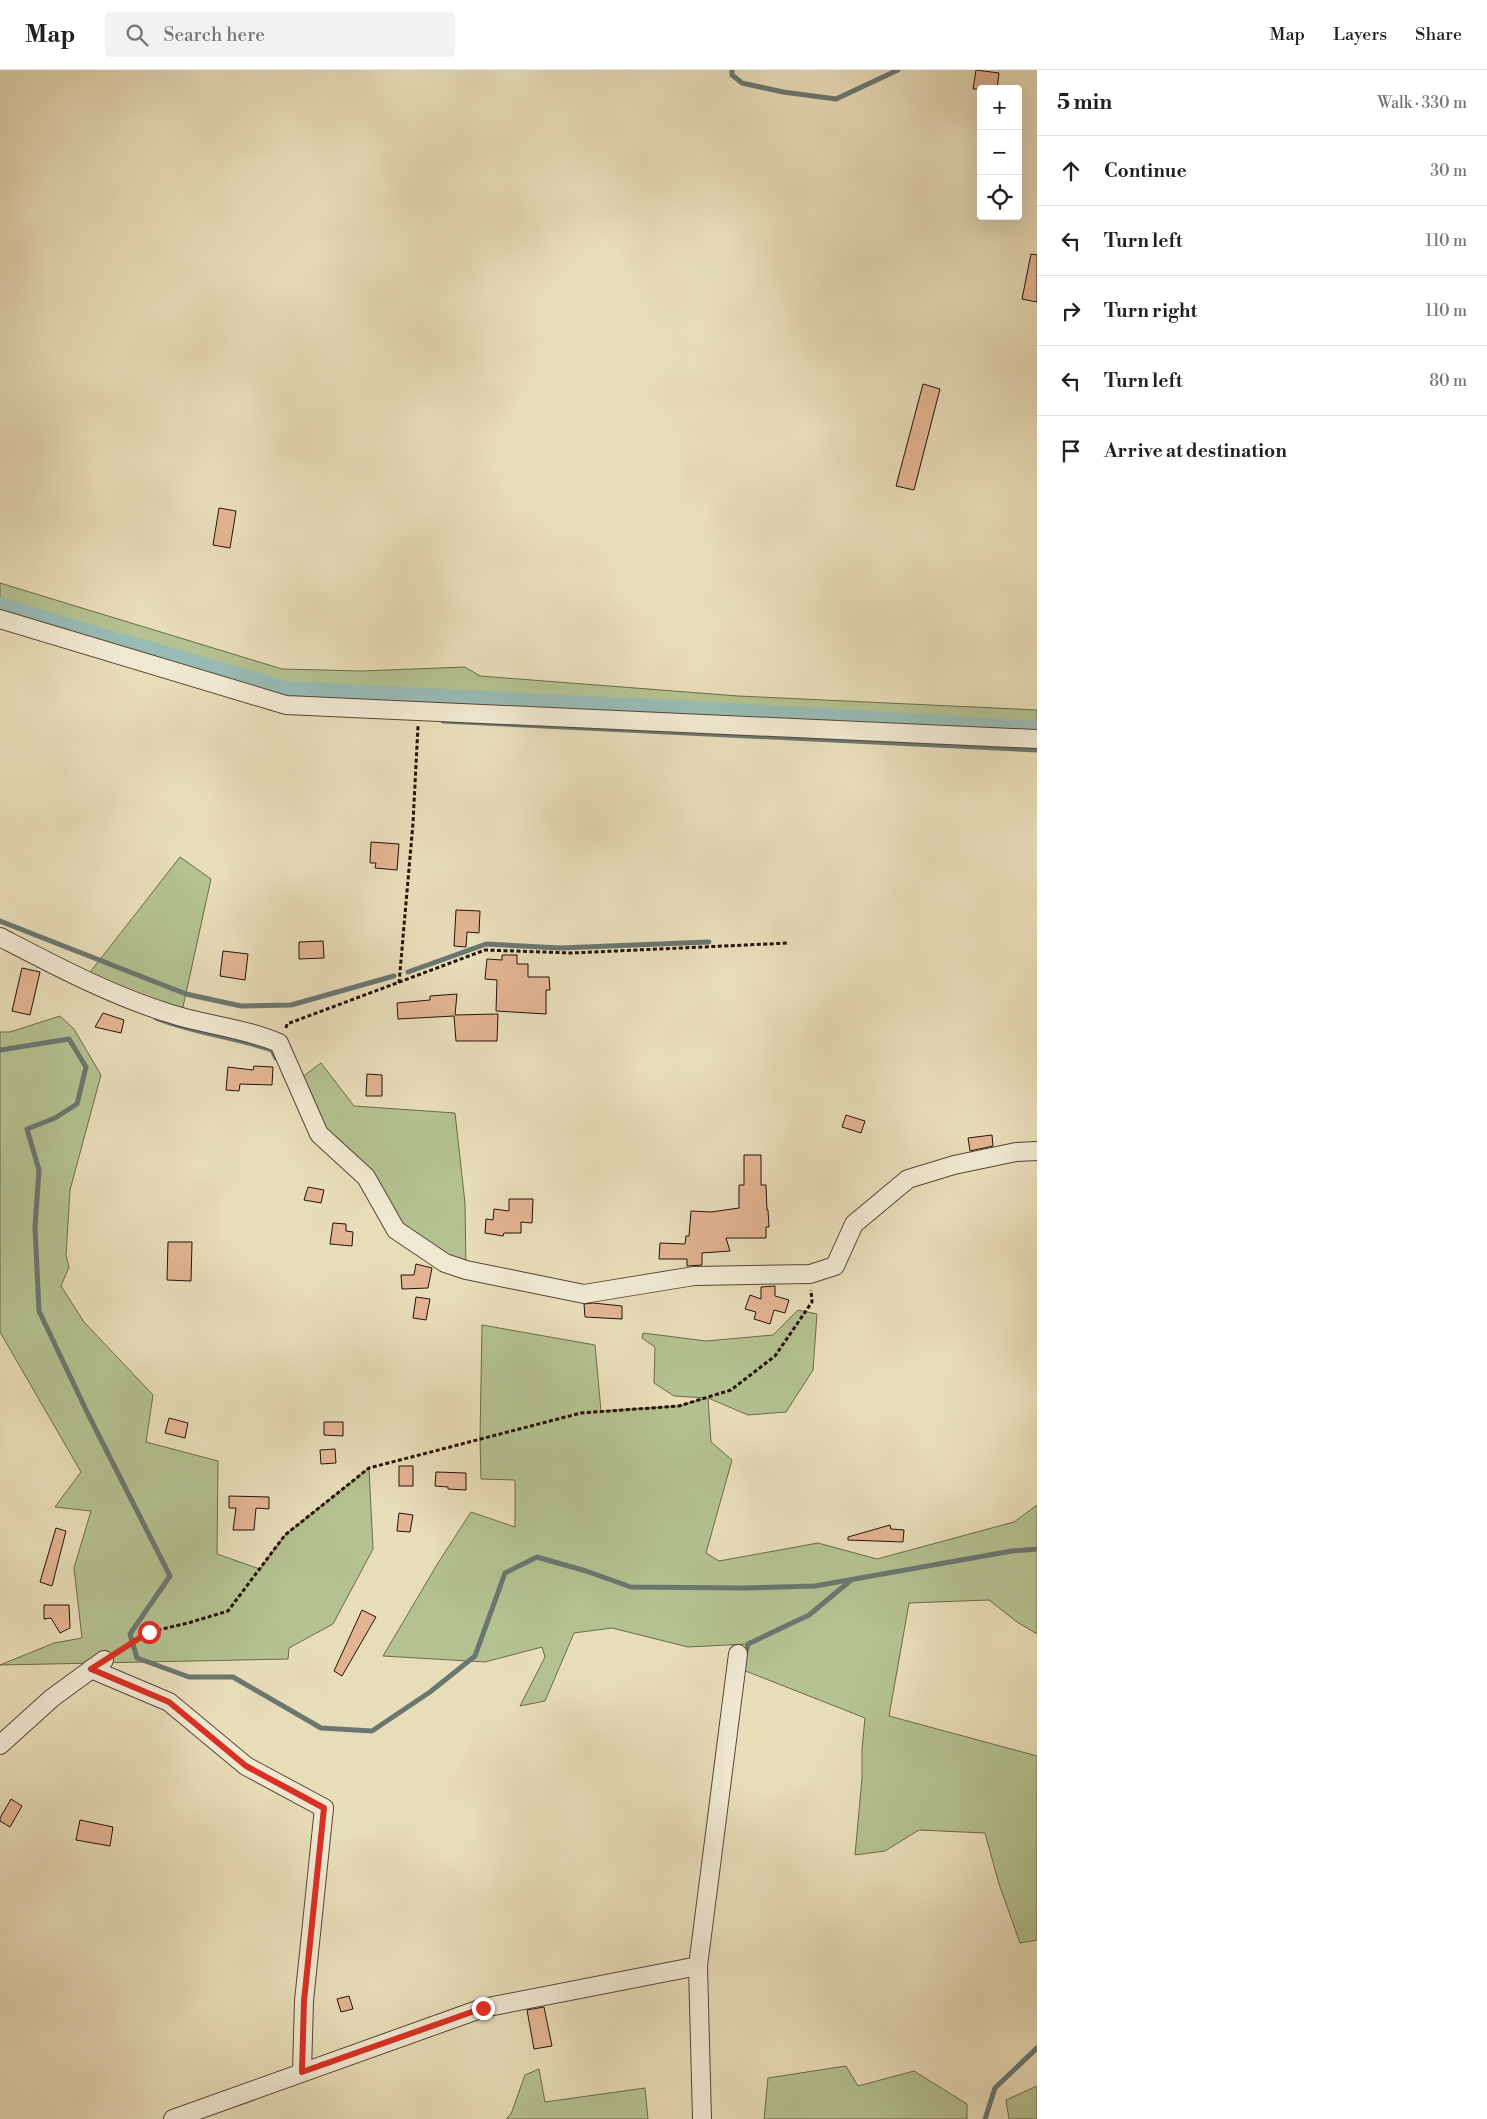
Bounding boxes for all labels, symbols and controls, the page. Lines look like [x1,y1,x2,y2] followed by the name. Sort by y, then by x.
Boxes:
[105,12,455,57] search box
[25,20,75,50] text: Map
[123,21,151,49] icon: search
[163,23,265,47] text: Search here
[1270,23,1305,46] text: Map
[1333,23,1387,46] text: Layers
[1415,23,1462,46] text: Share
[977,85,1022,220] map controls
[977,85,1022,130] button: +
[1057,90,1112,116] text: 5 min
[1377,93,1467,113] text: Walk · 330 m
[977,130,1022,175] button: −
[1057,157,1085,185] icon: ahead
[1104,159,1187,183] text: Continue
[1430,161,1467,181] text: 30 m
[977,175,1022,220] button: locate
[1057,227,1085,255] icon: left
[1104,229,1183,253] text: Turn left
[1425,231,1467,251] text: 110 m
[1057,297,1085,325] icon: right
[1104,299,1197,323] text: Turn right
[1425,301,1467,321] text: 110 m
[1057,367,1085,395] icon: left
[1104,369,1183,393] text: Turn left
[1429,371,1467,391] text: 80 m
[1057,437,1085,465] icon: arrive
[1104,439,1287,463] text: Arrive at destination
[138,1621,161,1644] route start
[472,1997,495,2020] route end

